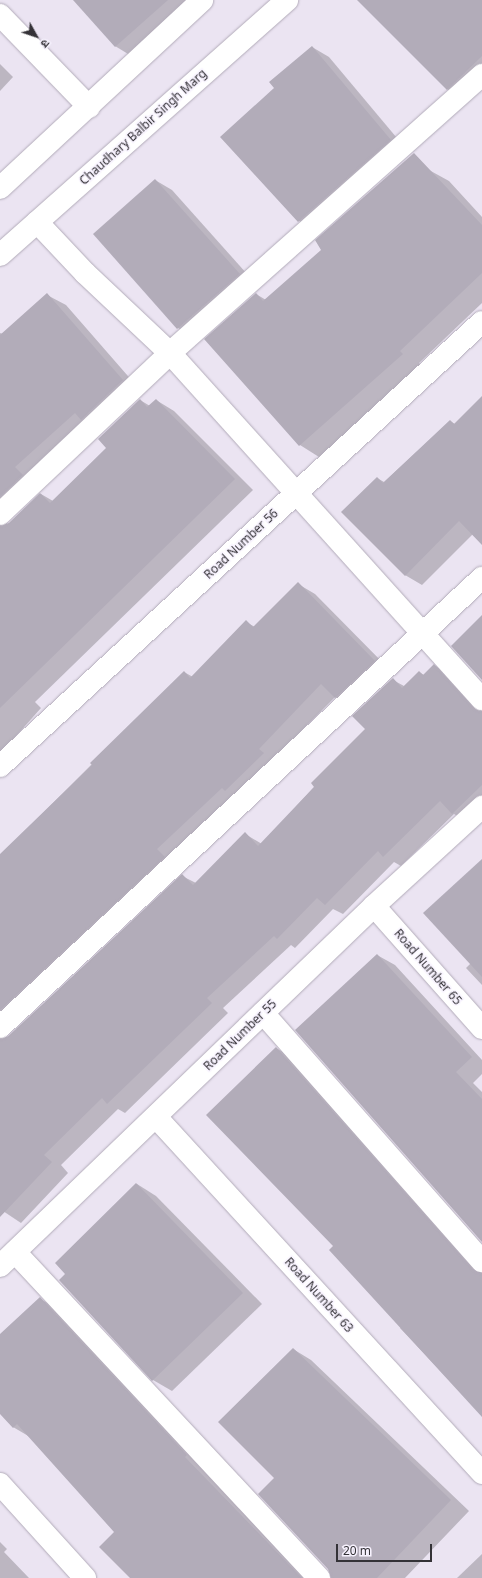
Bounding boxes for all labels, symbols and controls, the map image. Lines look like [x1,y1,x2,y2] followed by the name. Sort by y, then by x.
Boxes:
[16,16,56,56] north arrow
[38,37,53,51] text: उ
[77,66,209,188] street label: Chaudhary Balbir Singh Marg
[201,506,281,582] street label: Road Number 56
[391,926,465,1008] street label: Road Number 65
[201,997,279,1073] street label: Road Number 55
[282,1255,356,1335] street label: Road Number 63
[338,1536,434,1562] scale bar
[343,1542,371,1559] text: 20 m

